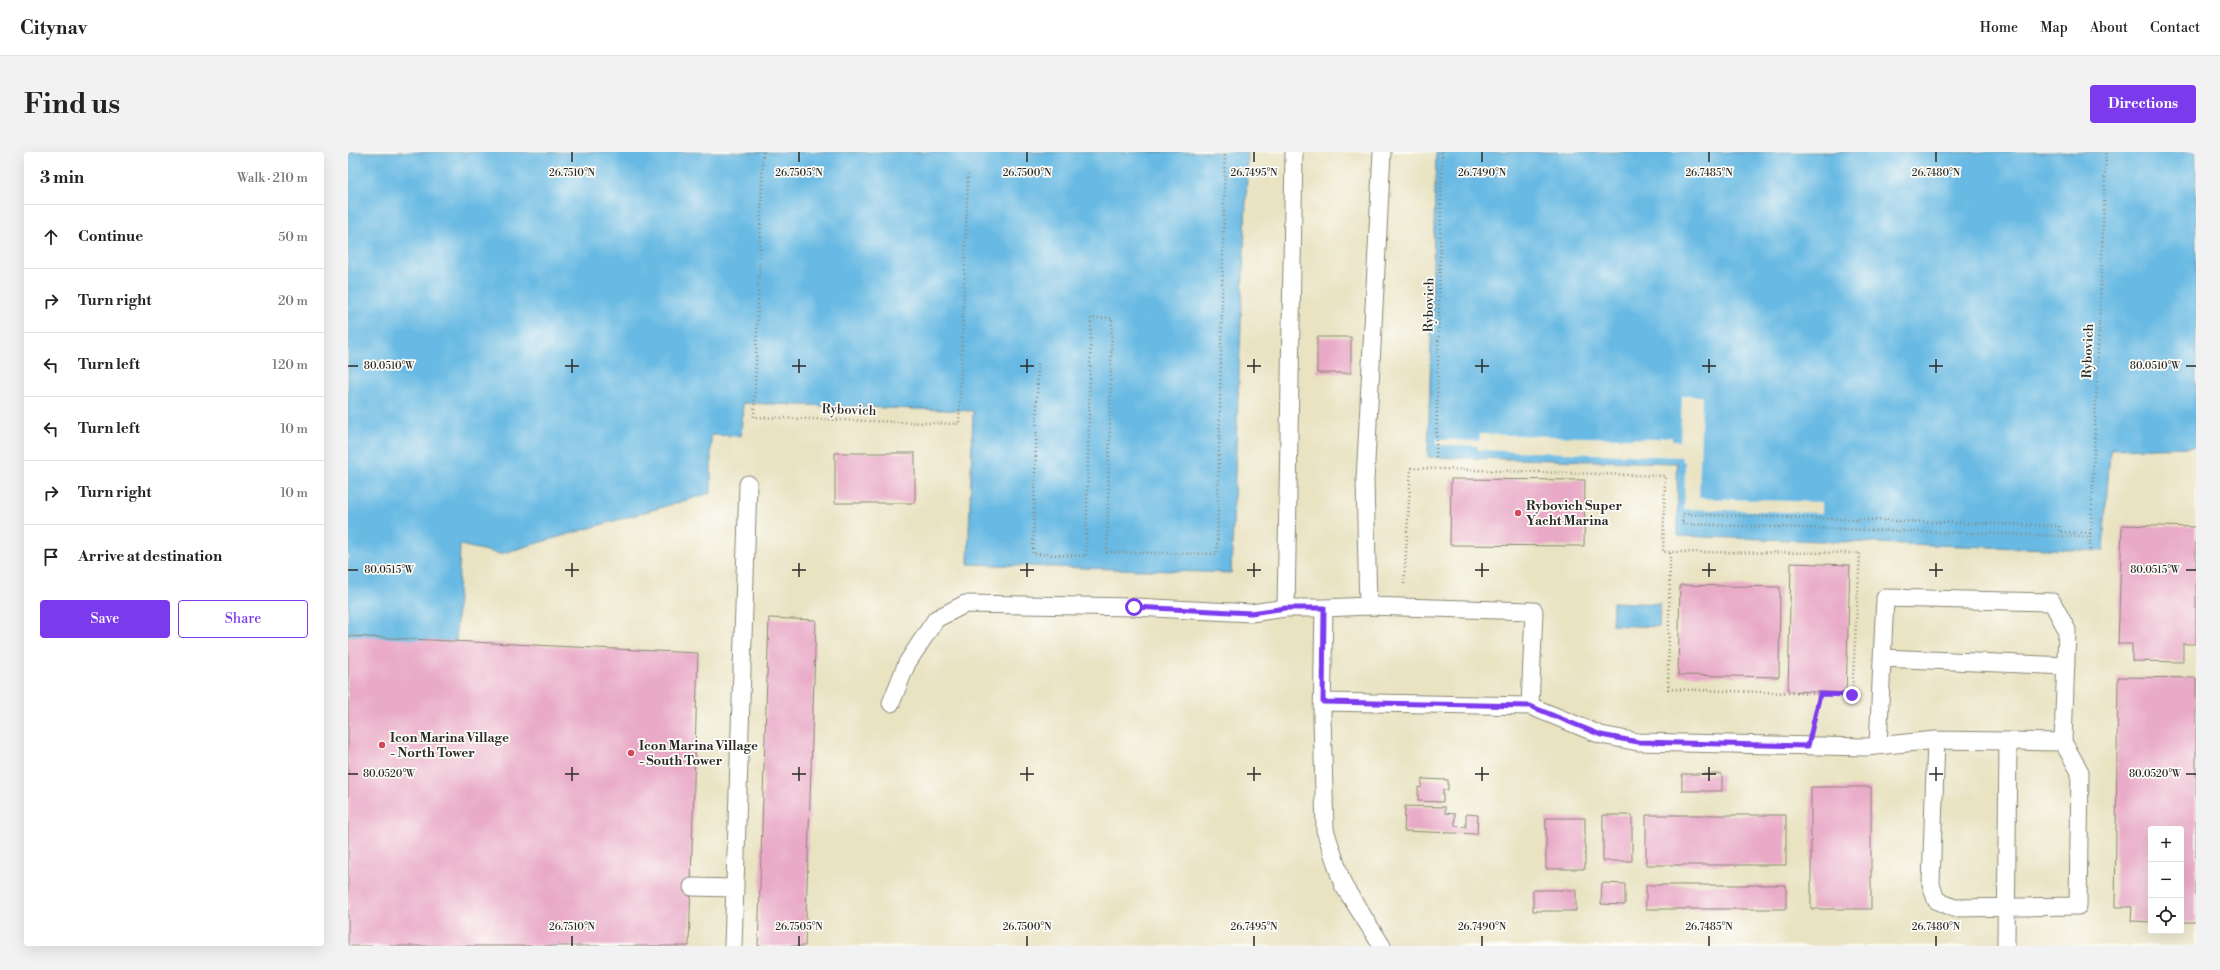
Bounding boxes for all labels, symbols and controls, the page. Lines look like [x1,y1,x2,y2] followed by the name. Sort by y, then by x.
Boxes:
[20,16,87,40] text: Citynav
[1980,19,2018,37] text: Home
[2040,19,2068,37] text: Map
[2090,19,2128,37] text: About
[2150,19,2200,37] text: Contact
[2090,85,2196,123] button: Directions
[24,87,120,122] text: Find us
[40,167,84,189] text: 3 min
[549,167,596,179] text: 26.7510°N
[775,167,823,179] text: 26.7505°N
[1003,167,1052,179] text: 26.7500°N
[1230,167,1278,179] text: 26.7495°N
[1458,167,1507,179] text: 26.7490°N
[1685,167,1733,179] text: 26.7485°N
[1912,167,1961,179] text: 26.7480°N
[237,170,308,186] text: Walk · 210 m
[40,226,62,248] icon: ahead
[78,227,143,246] text: Continue
[278,229,308,245] text: 50 m
[1421,277,1437,332] street label: Rybovich
[40,290,62,312] icon: right
[78,291,152,310] text: Turn right
[278,293,308,309] text: 20 m
[2079,323,2097,379] street label: Rybovich
[40,354,62,376] icon: left
[78,355,140,374] text: Turn left
[272,357,308,373] text: 120 m
[364,360,415,372] text: 80.0510°W
[2130,360,2181,372] text: 80.0510°W
[821,401,877,419] street label: Rybovich
[40,418,62,440] icon: left
[78,419,140,438] text: Turn left
[280,421,308,437] text: 10 m
[40,482,62,504] icon: right
[78,483,152,502] text: Turn right
[280,485,308,501] text: 10 m
[1526,498,1622,529] place label: Rybovich Super Yacht Marina
[1513,508,1523,518] marker: Rybovich Super Yacht Marina
[40,546,62,568] icon: arrive
[78,547,222,566] text: Arrive at destination
[364,564,415,576] text: 80.0515°W
[2130,564,2181,576] text: 80.0515°W
[1125,598,1143,616] route start
[40,600,170,638] button: Save
[178,600,308,638] button: Share
[1843,686,1861,704] route end
[390,730,509,761] place label: Icon Marina Village - North Tower
[639,738,758,769] place label: Icon Marina Village - South Tower
[377,740,387,750] marker: Icon Marina Village - North Tower
[626,748,636,758] marker: Icon Marina Village - South Tower
[363,768,416,780] text: 80.0520°W
[2129,768,2182,780] text: 80.0520°W
[2148,826,2184,934] map controls
[2148,826,2184,862] button: +
[2148,862,2184,898] button: −
[2148,898,2184,934] button: locate
[549,921,596,933] text: 26.7510°N
[775,921,823,933] text: 26.7505°N
[1003,921,1052,933] text: 26.7500°N
[1230,921,1278,933] text: 26.7495°N
[1458,921,1507,933] text: 26.7490°N
[1685,921,1733,933] text: 26.7485°N
[1912,921,1961,933] text: 26.7480°N

